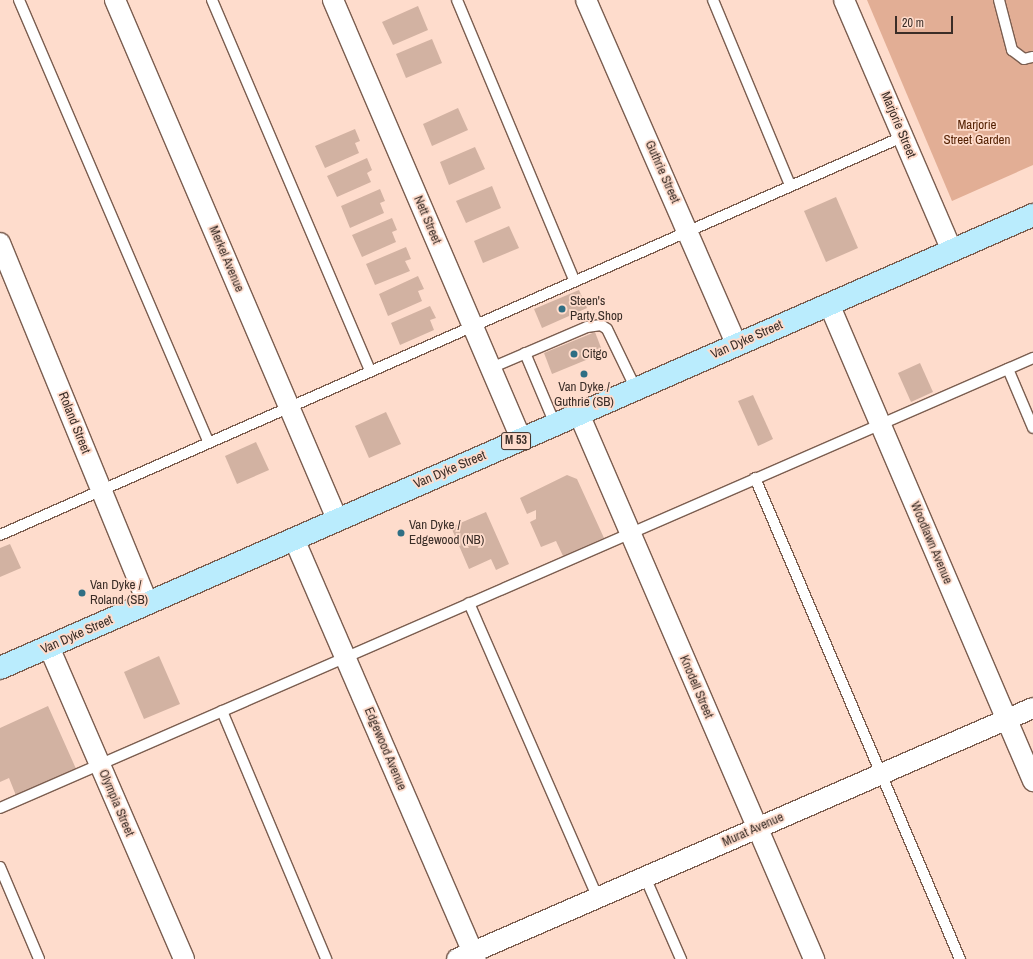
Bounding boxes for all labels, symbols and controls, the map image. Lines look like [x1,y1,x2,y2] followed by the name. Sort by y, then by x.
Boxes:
[897,8,955,34] scale bar
[902,15,924,31] text: 20 m
[877,90,919,160] street label: Marjorie Street
[944,118,1010,149] park label: Marjorie Street Garden
[641,138,683,206] street label: Guthrie Street
[410,193,444,247] street label: Nett Street
[205,223,247,295] street label: Merkel Avenue
[570,294,623,325] place label: Steen's Party Shop
[557,304,567,314] marker: Steen's Party Shop
[709,317,785,363] street label: Van Dyke Street
[582,346,607,362] place label: Citgo
[569,349,579,359] marker: Citgo
[579,369,589,379] marker: Van Dyke / Guthrie (SB)
[554,380,614,411] place label: Van Dyke / Guthrie (SB)
[55,390,93,456] street label: Roland Street
[501,431,531,451] road number: M 53
[412,448,488,492] street label: Van Dyke Street
[907,499,955,587] street label: Woodlawn Avenue
[409,518,484,549] place label: Van Dyke / Edgewood (NB)
[396,528,406,538] marker: Van Dyke / Edgewood (NB)
[90,578,148,609] place label: Van Dyke / Roland (SB)
[77,588,87,598] marker: Van Dyke / Roland (SB)
[39,612,115,658] street label: Van Dyke Street
[676,653,716,721] street label: Knodell Street
[360,705,410,793] street label: Edgewood Avenue
[95,767,137,839] street label: Olympia Street
[720,809,786,851] street label: Murat Avenue

